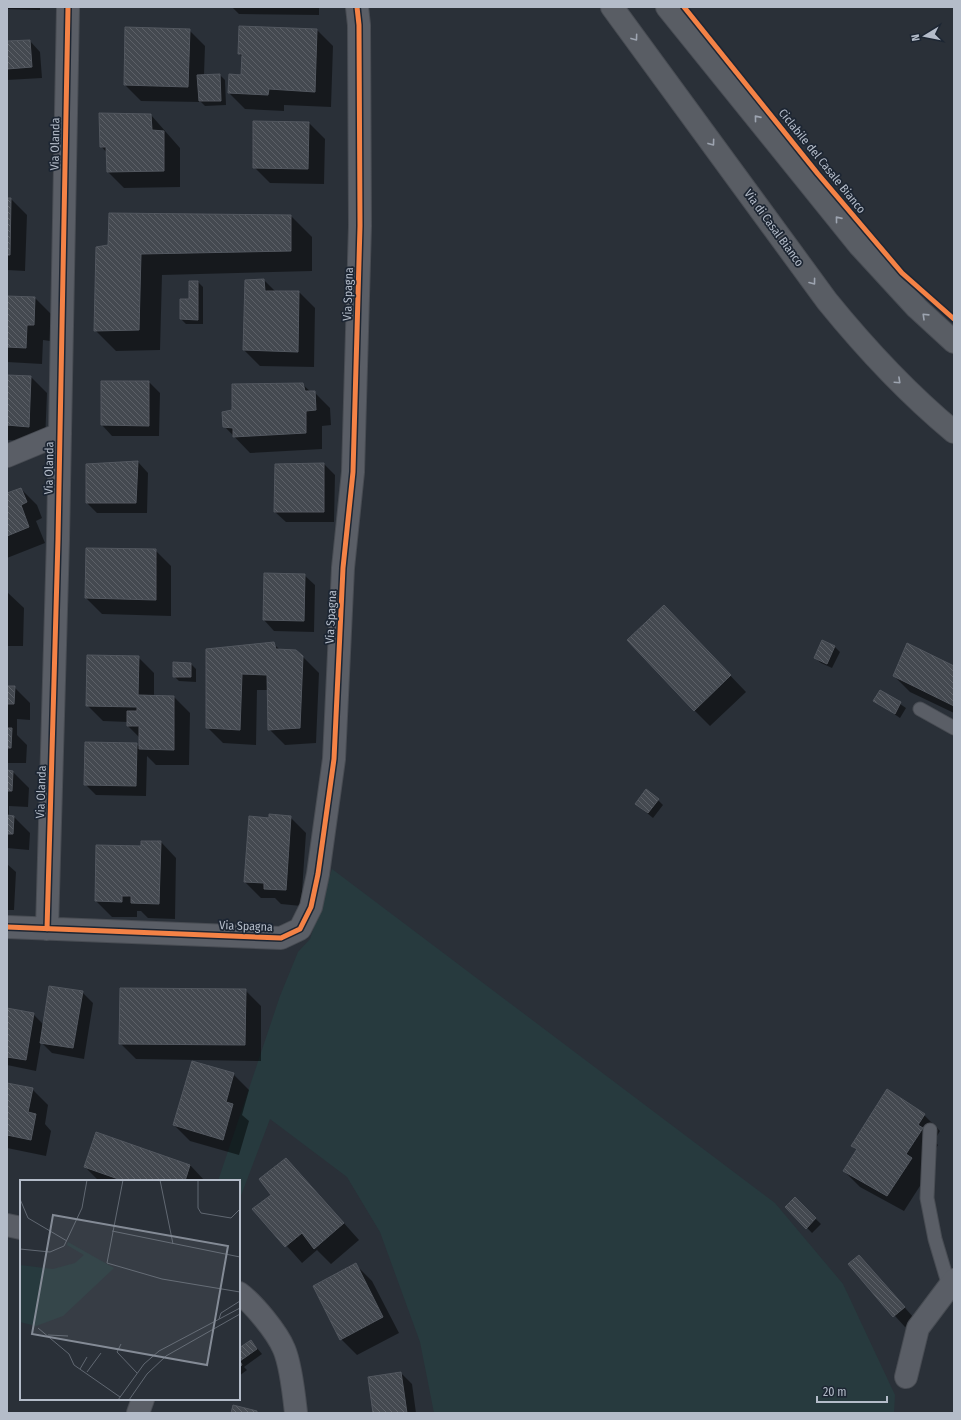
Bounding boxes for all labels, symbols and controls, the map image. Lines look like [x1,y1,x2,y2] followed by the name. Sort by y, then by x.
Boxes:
[905,16,945,56] north arrow
[909,33,923,42] text: N
[630,34,637,41] one-way arrow
[776,106,868,216] street label: Ciclabile del Casale Bianco
[754,116,761,123] one-way arrow
[48,117,62,171] street label: Via Olanda
[707,139,714,146] one-way arrow
[741,187,807,269] street label: Via di Casal Bianco
[836,217,843,224] one-way arrow
[340,267,356,321] street label: Via Spagna
[809,278,816,285] one-way arrow
[923,313,930,320] one-way arrow
[893,376,901,384] one-way arrow
[42,441,56,495] street label: Via Olanda
[323,590,339,644] street label: Via Spagna
[33,765,49,819] street label: Via Olanda
[219,918,273,934] street label: Via Spagna
[20,1180,240,1400] inset map
[817,1378,887,1404] scale bar
[823,1385,847,1399] text: 20 m

